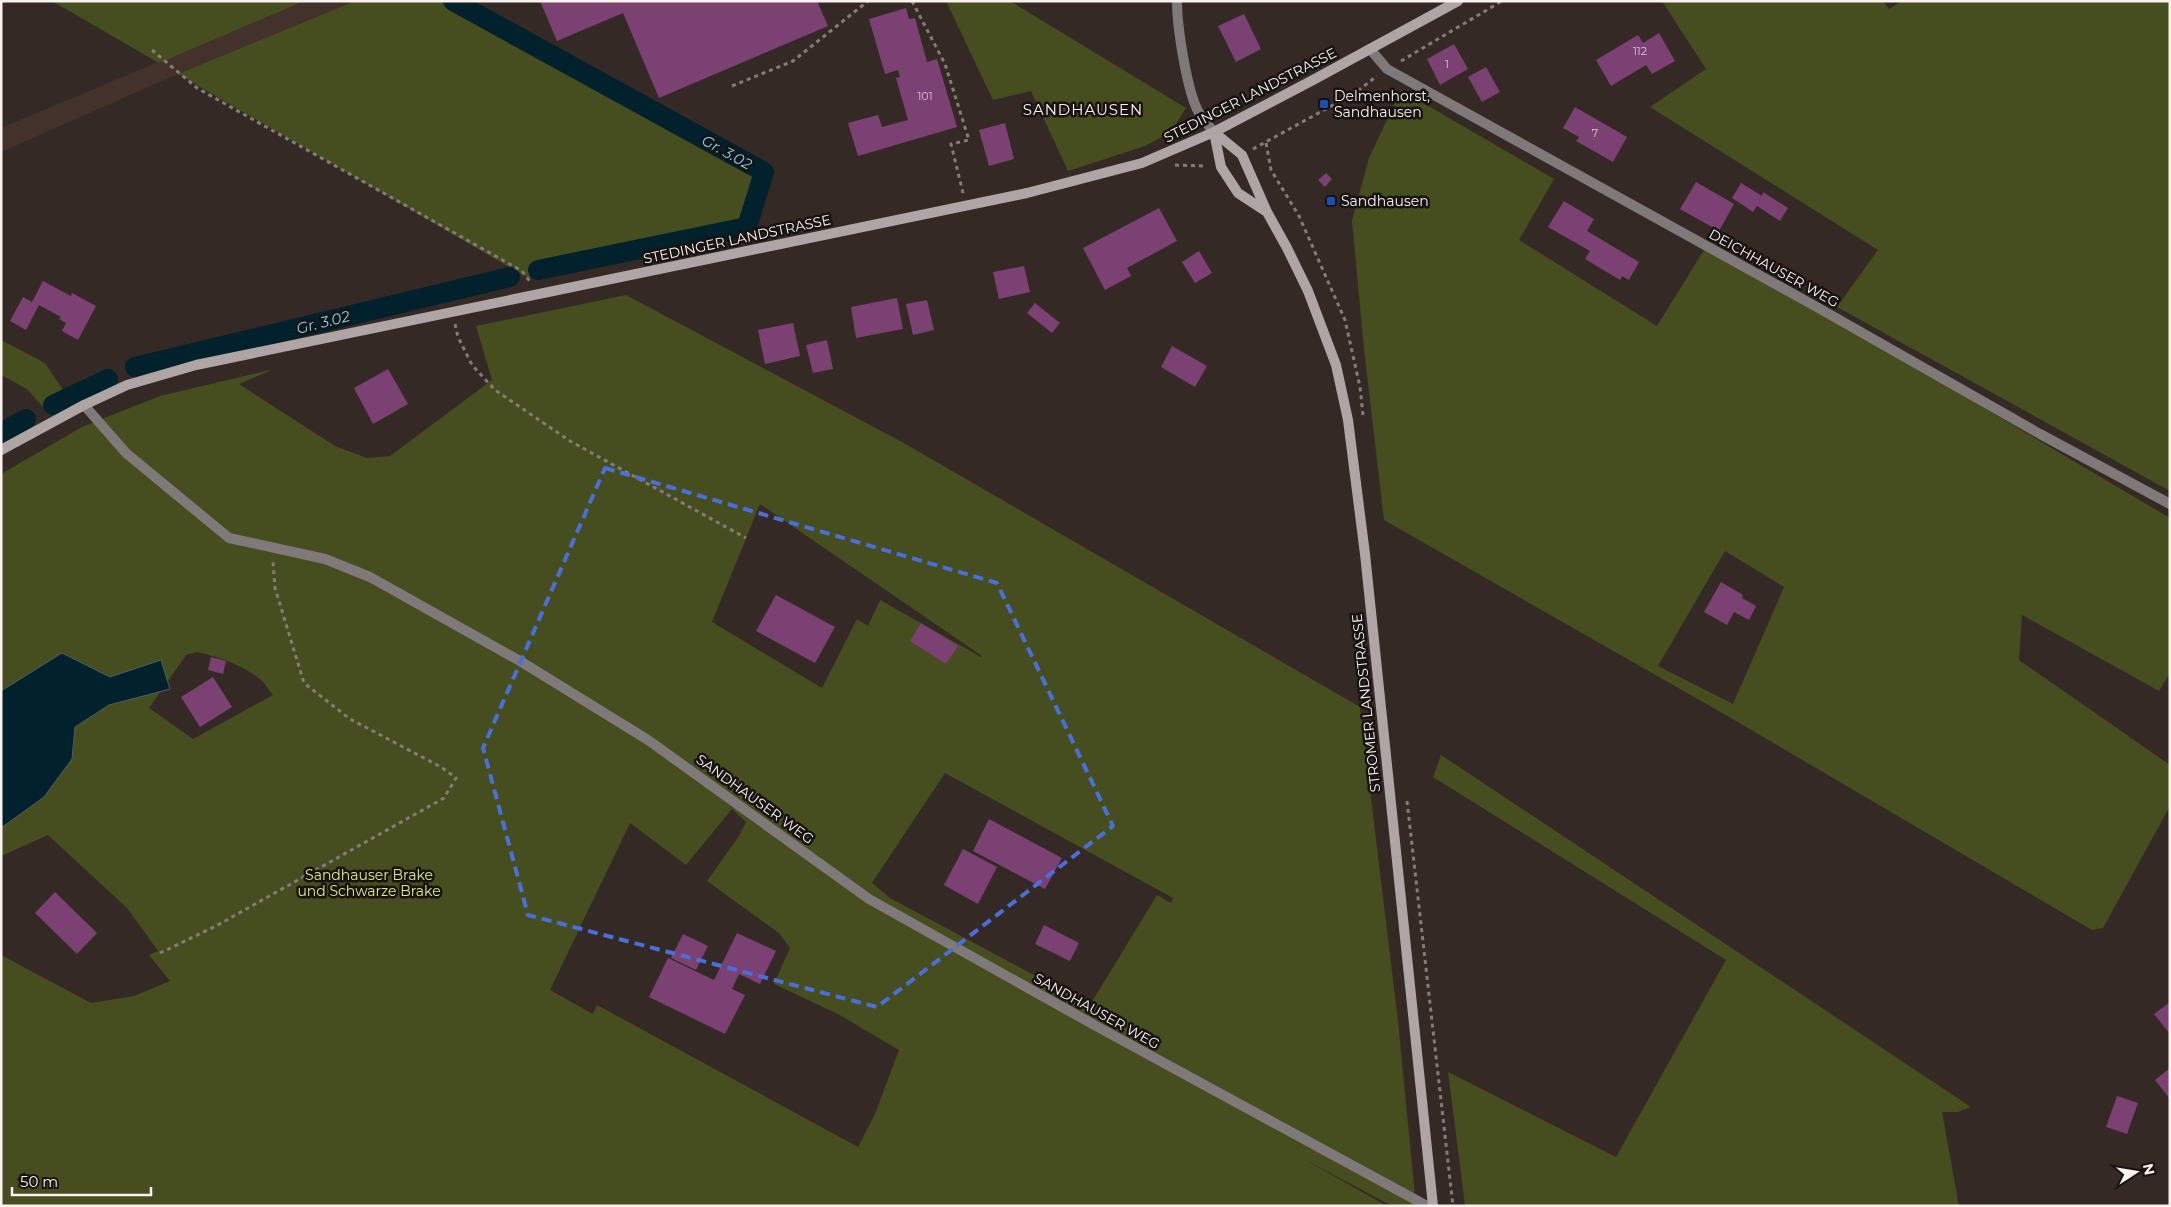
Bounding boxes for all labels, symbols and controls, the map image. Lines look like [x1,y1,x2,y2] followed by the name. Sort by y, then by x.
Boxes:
[1161,44,1339,146] street label: STEDINGER LANDSTRASSE
[1633,44,1647,58] house number: 112
[1445,57,1449,71] house number: 1
[1334,87,1430,121] place label: Delmenhorst, Sandhausen
[917,89,933,103] house number: 101
[1318,98,1330,110] marker: Delmenhorst, Sandhausen
[1023,100,1143,119] district label: SANDHAUSEN
[1592,126,1598,140] house number: 7
[699,130,756,174] water label: Gr. 3.02
[1341,192,1429,210] place label: Sandhausen
[1325,195,1337,207] marker: Sandhausen
[641,210,833,268] street label: STEDINGER LANDSTRASSE
[1706,225,1842,311] street label: DEICHHAUSER WEG
[294,306,352,338] water label: Gr. 3.02
[1348,613,1384,793] street label: STROMER LANDSTRASSE
[693,750,817,848] street label: SANDHAUSER WEG
[297,866,441,900] park label: Sandhauser Brake und Schwarze Brake
[1031,969,1163,1053] street label: SANDHAUSER WEG
[2111,1147,2161,1197] north arrow
[2139,1162,2159,1177] text: N
[12,1164,151,1196] scale bar
[20,1172,58,1191] text: 50 m

